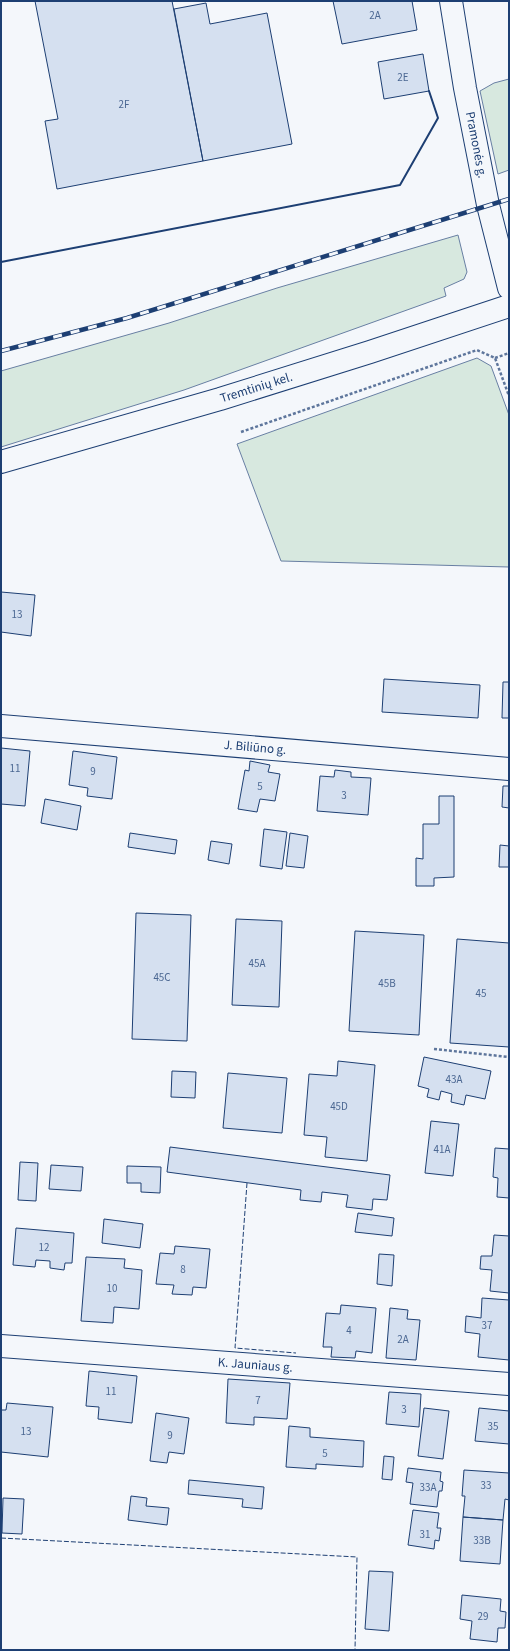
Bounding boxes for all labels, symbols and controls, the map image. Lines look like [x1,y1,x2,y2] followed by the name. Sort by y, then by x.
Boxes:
[369,8,381,23] house number: 2A
[397,70,409,85] house number: 2E
[119,97,130,112] house number: 2F
[461,110,491,180] street label: Pramonės g.
[218,368,295,407] street label: Tremtinių kel.
[12,607,22,622] house number: 13
[223,736,287,759] street label: J. Biliūno g.
[10,761,20,776] house number: 11
[90,764,96,779] house number: 9
[257,779,263,794] house number: 5
[341,788,347,803] house number: 3
[249,956,265,971] house number: 45A
[153,970,171,985] house number: 45C
[378,976,396,991] house number: 45B
[476,986,486,1001] house number: 45
[446,1072,462,1087] house number: 43A
[330,1099,348,1114] house number: 45D
[434,1142,450,1157] house number: 41A
[39,1240,49,1255] house number: 12
[180,1262,186,1277] house number: 8
[107,1281,117,1296] house number: 10
[482,1318,492,1333] house number: 37
[346,1323,352,1338] house number: 4
[397,1332,409,1347] house number: 2A
[217,1353,293,1377] street label: K. Jauniaus g.
[106,1384,116,1399] house number: 11
[255,1393,261,1408] house number: 7
[401,1402,407,1417] house number: 3
[488,1419,498,1434] house number: 35
[21,1424,31,1439] house number: 13
[167,1428,173,1443] house number: 9
[322,1446,328,1461] house number: 5
[481,1478,491,1493] house number: 33
[420,1480,436,1495] house number: 33A
[420,1527,430,1542] house number: 31
[473,1533,491,1548] house number: 33B
[478,1609,488,1624] house number: 29

